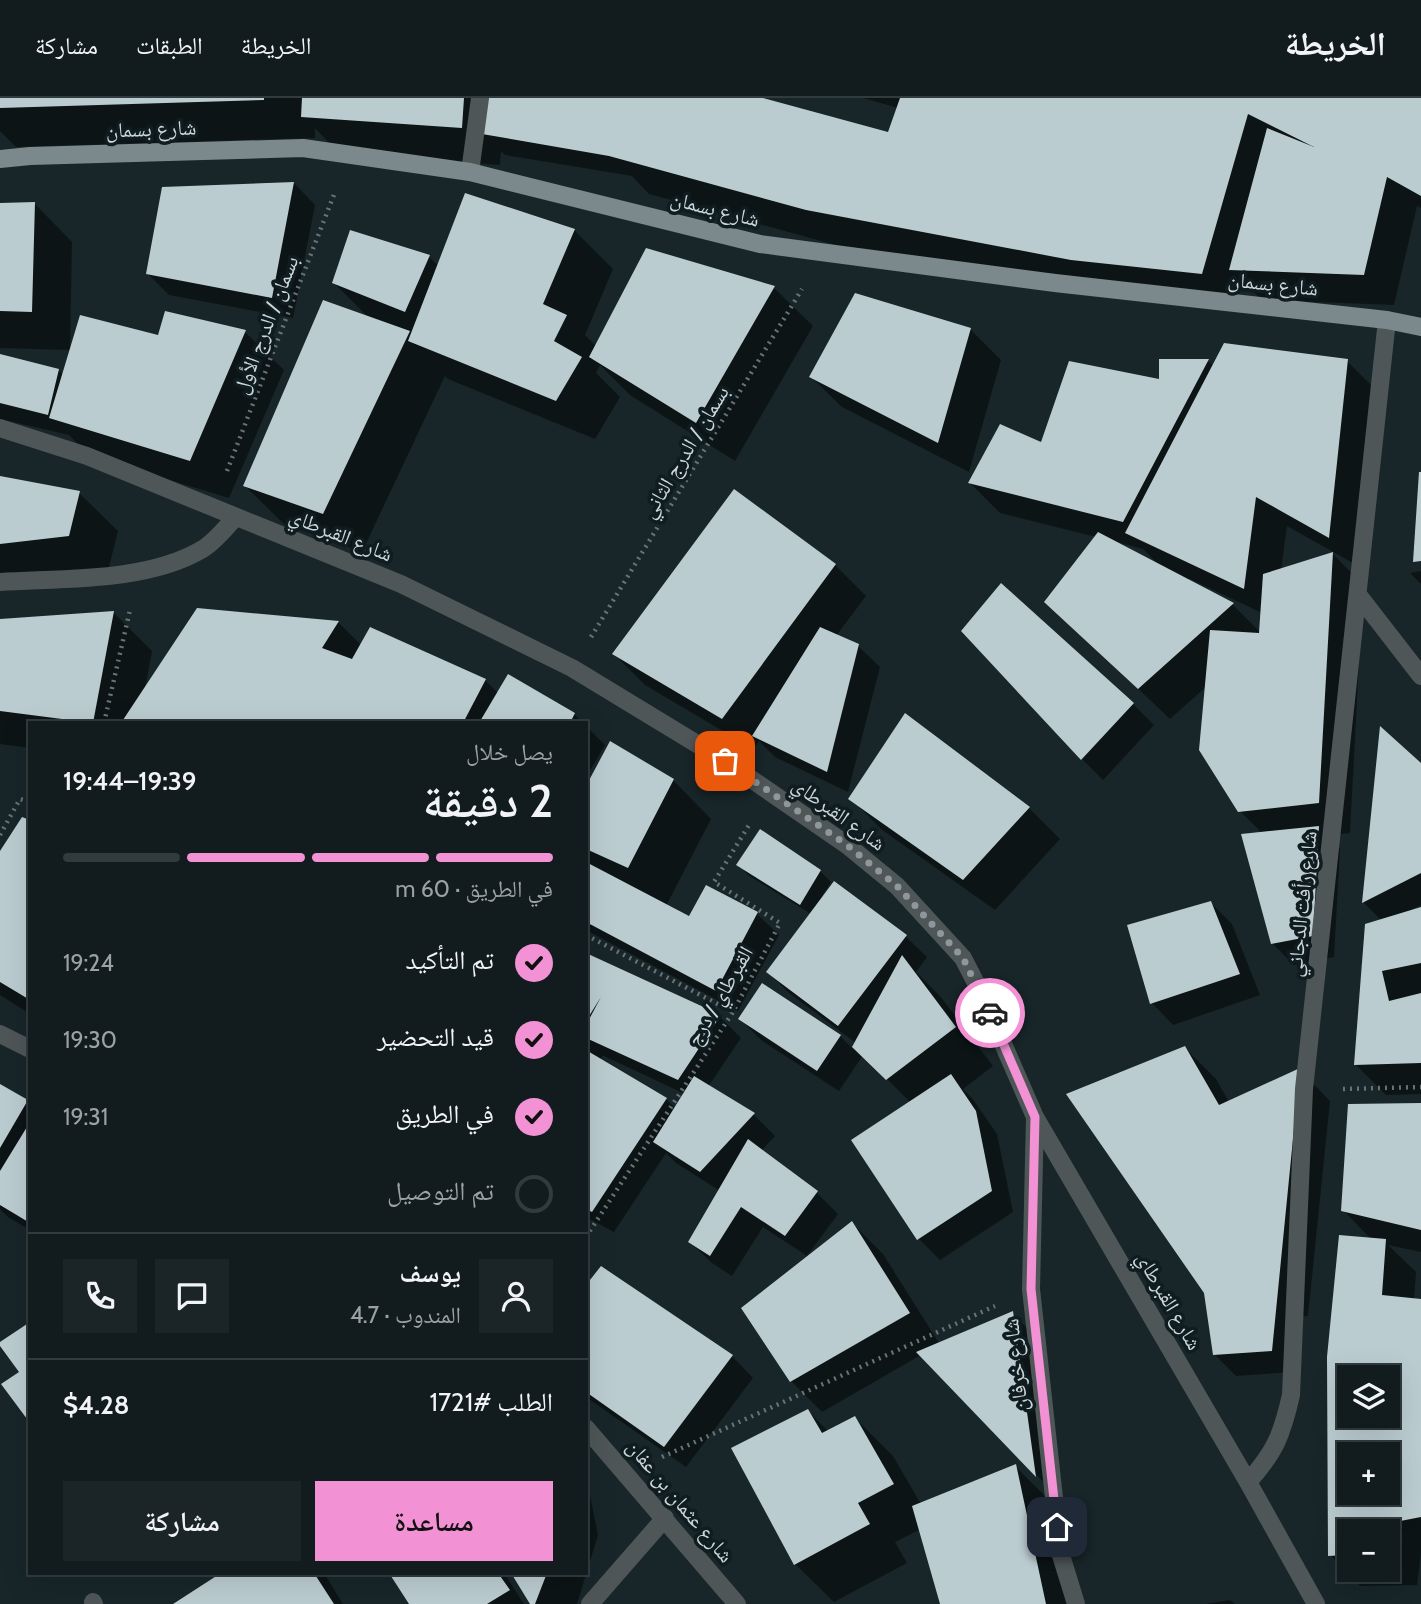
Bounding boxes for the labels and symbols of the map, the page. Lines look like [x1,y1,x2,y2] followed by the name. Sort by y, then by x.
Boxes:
[105,114,197,144] street label: شارع بسمان
[668,185,762,233] street label: شارع بسمان
[228,252,304,398] street label: بسمان / الدرج الأول
[1227,266,1319,302] street label: شارع بسمان
[635,381,738,525] street label: بسمان / الدرج الثاني
[284,503,396,571] street label: شارع القبرطاي
[695,731,755,791] pin
[785,771,891,859] street label: شارع القبرطاي
[1281,830,1326,979] street label: شارع رأفت الدجاني
[681,942,762,1052] street label: القبرطاي / درج
[955,978,1025,1048] courier
[1128,1247,1208,1356] street label: شارع القبرطاي
[998,1317,1034,1413] street label: شارع خرفان
[621,1434,739,1568] street label: شارع عثمان بن عفان
[1027,1497,1087,1557] pin

